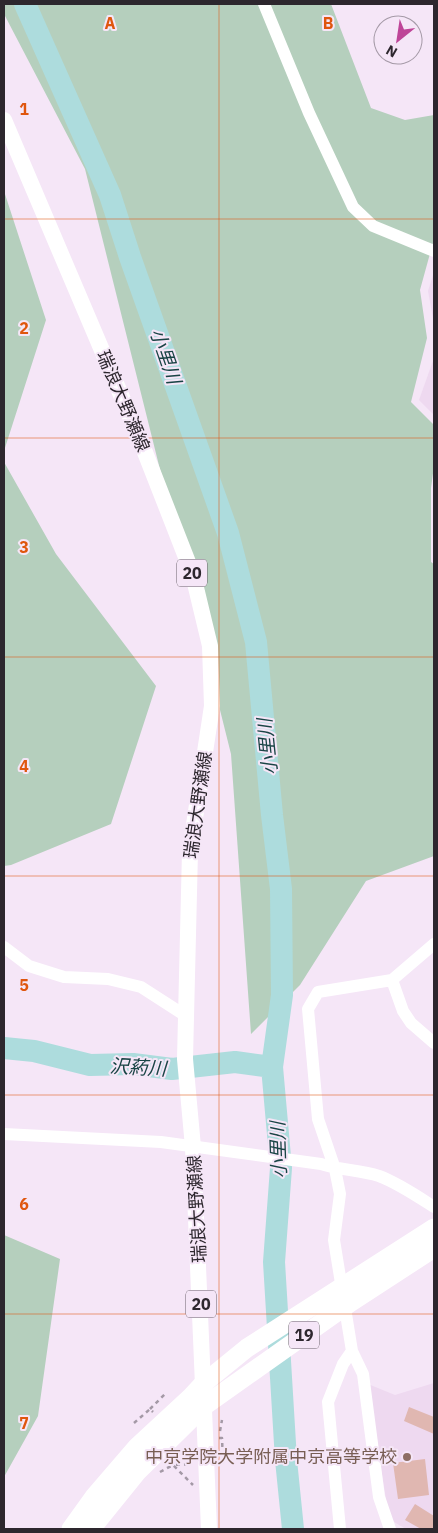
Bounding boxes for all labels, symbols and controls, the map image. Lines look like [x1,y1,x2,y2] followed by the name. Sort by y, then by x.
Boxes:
[105,13,116,33] text: A
[323,13,334,33] text: B
[373,15,423,65] north arrow
[383,41,400,62] text: N
[19,99,29,119] text: 1
[19,318,29,338] text: 2
[145,325,187,389] water label: 小里川
[92,347,155,455] street label: 瑞浪大野瀬線
[19,537,29,557] text: 3
[177,560,207,586] road number: 20
[252,715,282,777] water label: 小里川
[179,750,216,860] street label: 瑞浪大野瀬線
[19,756,29,776] text: 4
[19,975,29,995] text: 5
[109,1054,169,1081] water label: 沢葯川
[265,1119,291,1179] water label: 小里川
[182,1154,211,1264] street label: 瑞浪大野瀬線
[19,1194,29,1214] text: 6
[186,1290,216,1318] road number: 20
[289,1322,319,1348] road number: 19
[19,1413,29,1433] text: 7
[145,1445,397,1468] place label: 中京学院大学附属中京高等学校
[401,1451,413,1463] marker: 中京学院大学附属中京高等学校

